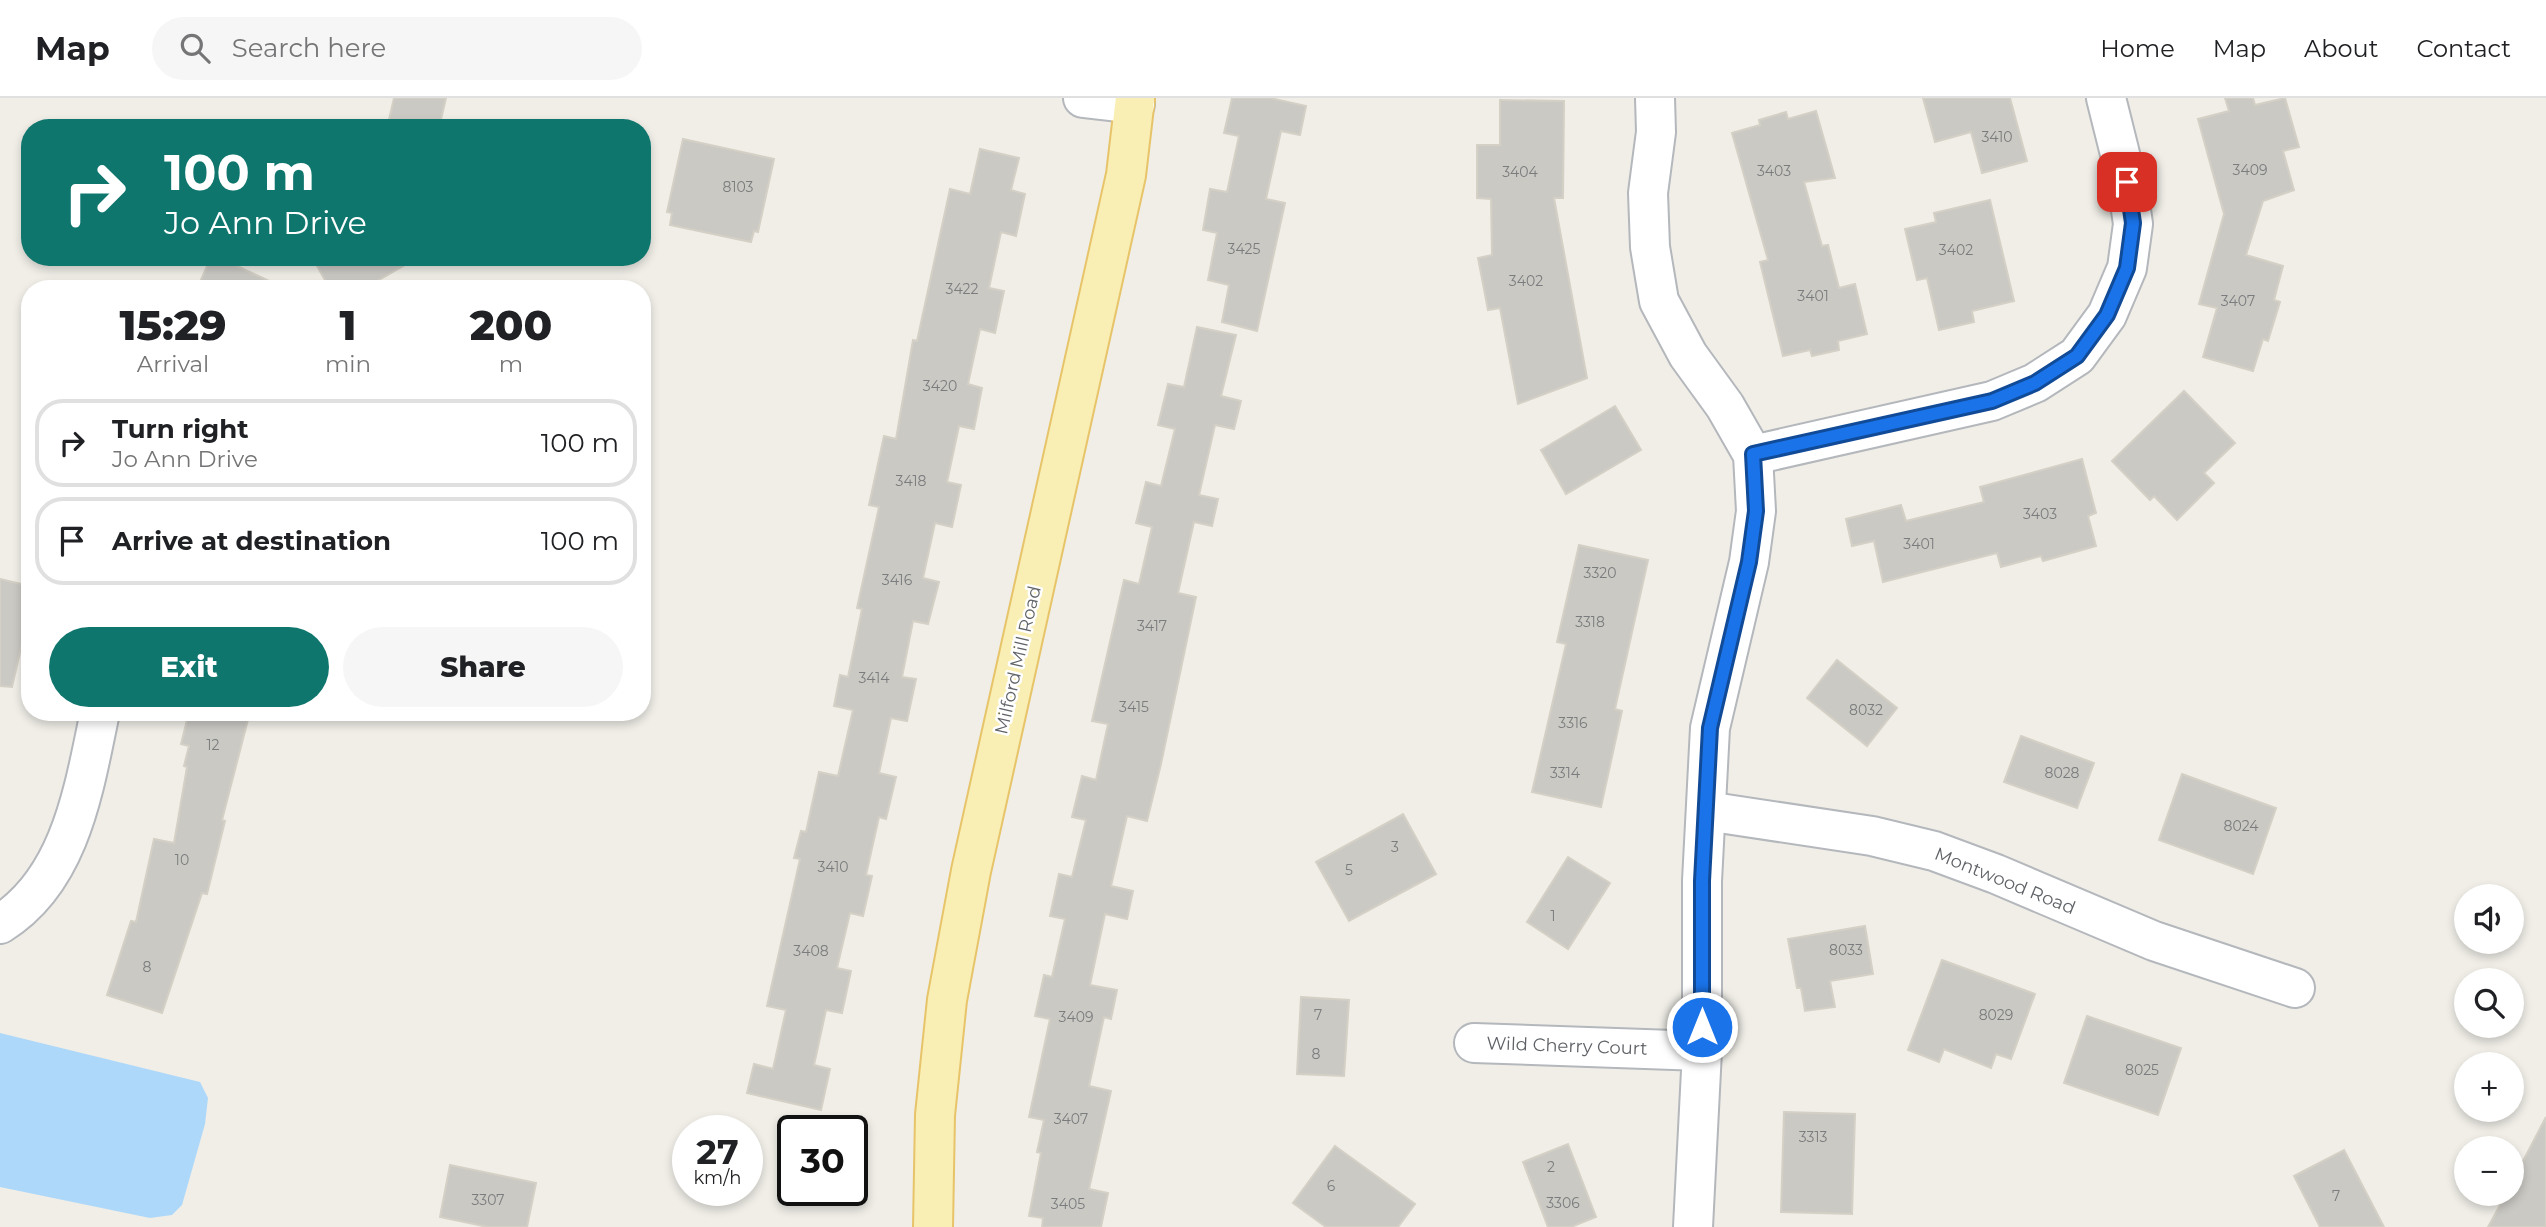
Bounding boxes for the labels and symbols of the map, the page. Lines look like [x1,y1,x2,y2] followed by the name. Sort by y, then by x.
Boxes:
[1981,128,2013,146] house number: 3410
[2097,152,2157,212] pin
[2233,161,2267,179] house number: 3409
[1757,162,1791,180] house number: 3403
[1502,163,1539,181] house number: 3404
[722,178,754,196] house number: 8103
[1228,240,1261,258] house number: 3425
[1939,241,1973,259] house number: 3402
[1509,272,1543,290] house number: 3402
[945,280,979,298] house number: 3422
[1797,287,1829,305] house number: 3401
[2221,292,2255,310] house number: 3407
[923,377,957,395] house number: 3420
[896,472,926,490] house number: 3418
[2023,505,2057,523] house number: 3403
[1903,535,1935,553] house number: 3401
[1584,564,1616,582] house number: 3320
[882,571,913,589] house number: 3416
[990,584,1046,736] street label: Milford Mill Road
[1575,613,1605,631] house number: 3318
[1137,617,1167,635] house number: 3417
[858,669,890,687] house number: 3414
[1119,698,1149,716] house number: 3415
[1849,701,1883,719] house number: 8032
[1558,714,1588,732] house number: 3316
[206,736,220,754] house number: 12
[1550,764,1581,782] house number: 3314
[2044,764,2080,782] house number: 8028
[2223,817,2259,835] house number: 8024
[1391,838,1399,856] house number: 3
[1931,843,2079,919] street label: Montwood Road
[175,851,189,869] house number: 10
[817,858,849,876] house number: 3410
[1345,861,1353,879] house number: 5
[1550,907,1556,925] house number: 1
[1829,941,1863,959] house number: 8033
[793,942,829,960] house number: 3408
[143,958,152,976] house number: 8
[1665,990,1739,1064] position arrow
[1314,1006,1322,1024] house number: 7
[1979,1006,2013,1024] house number: 8029
[1059,1008,1093,1026] house number: 3409
[1486,1032,1648,1060] street label: Wild Cherry Court
[1312,1045,1321,1063] house number: 8
[2125,1061,2159,1079] house number: 8025
[1054,1110,1088,1128] house number: 3407
[777,1115,868,1206] speed limit sign: 30
[1799,1128,1827,1146] house number: 3313
[1547,1158,1555,1176] house number: 2
[1327,1177,1336,1195] house number: 6
[2332,1187,2340,1205] house number: 7
[471,1191,505,1209] house number: 3307
[1546,1194,1580,1212] house number: 3306
[1051,1195,1085,1213] house number: 3405

